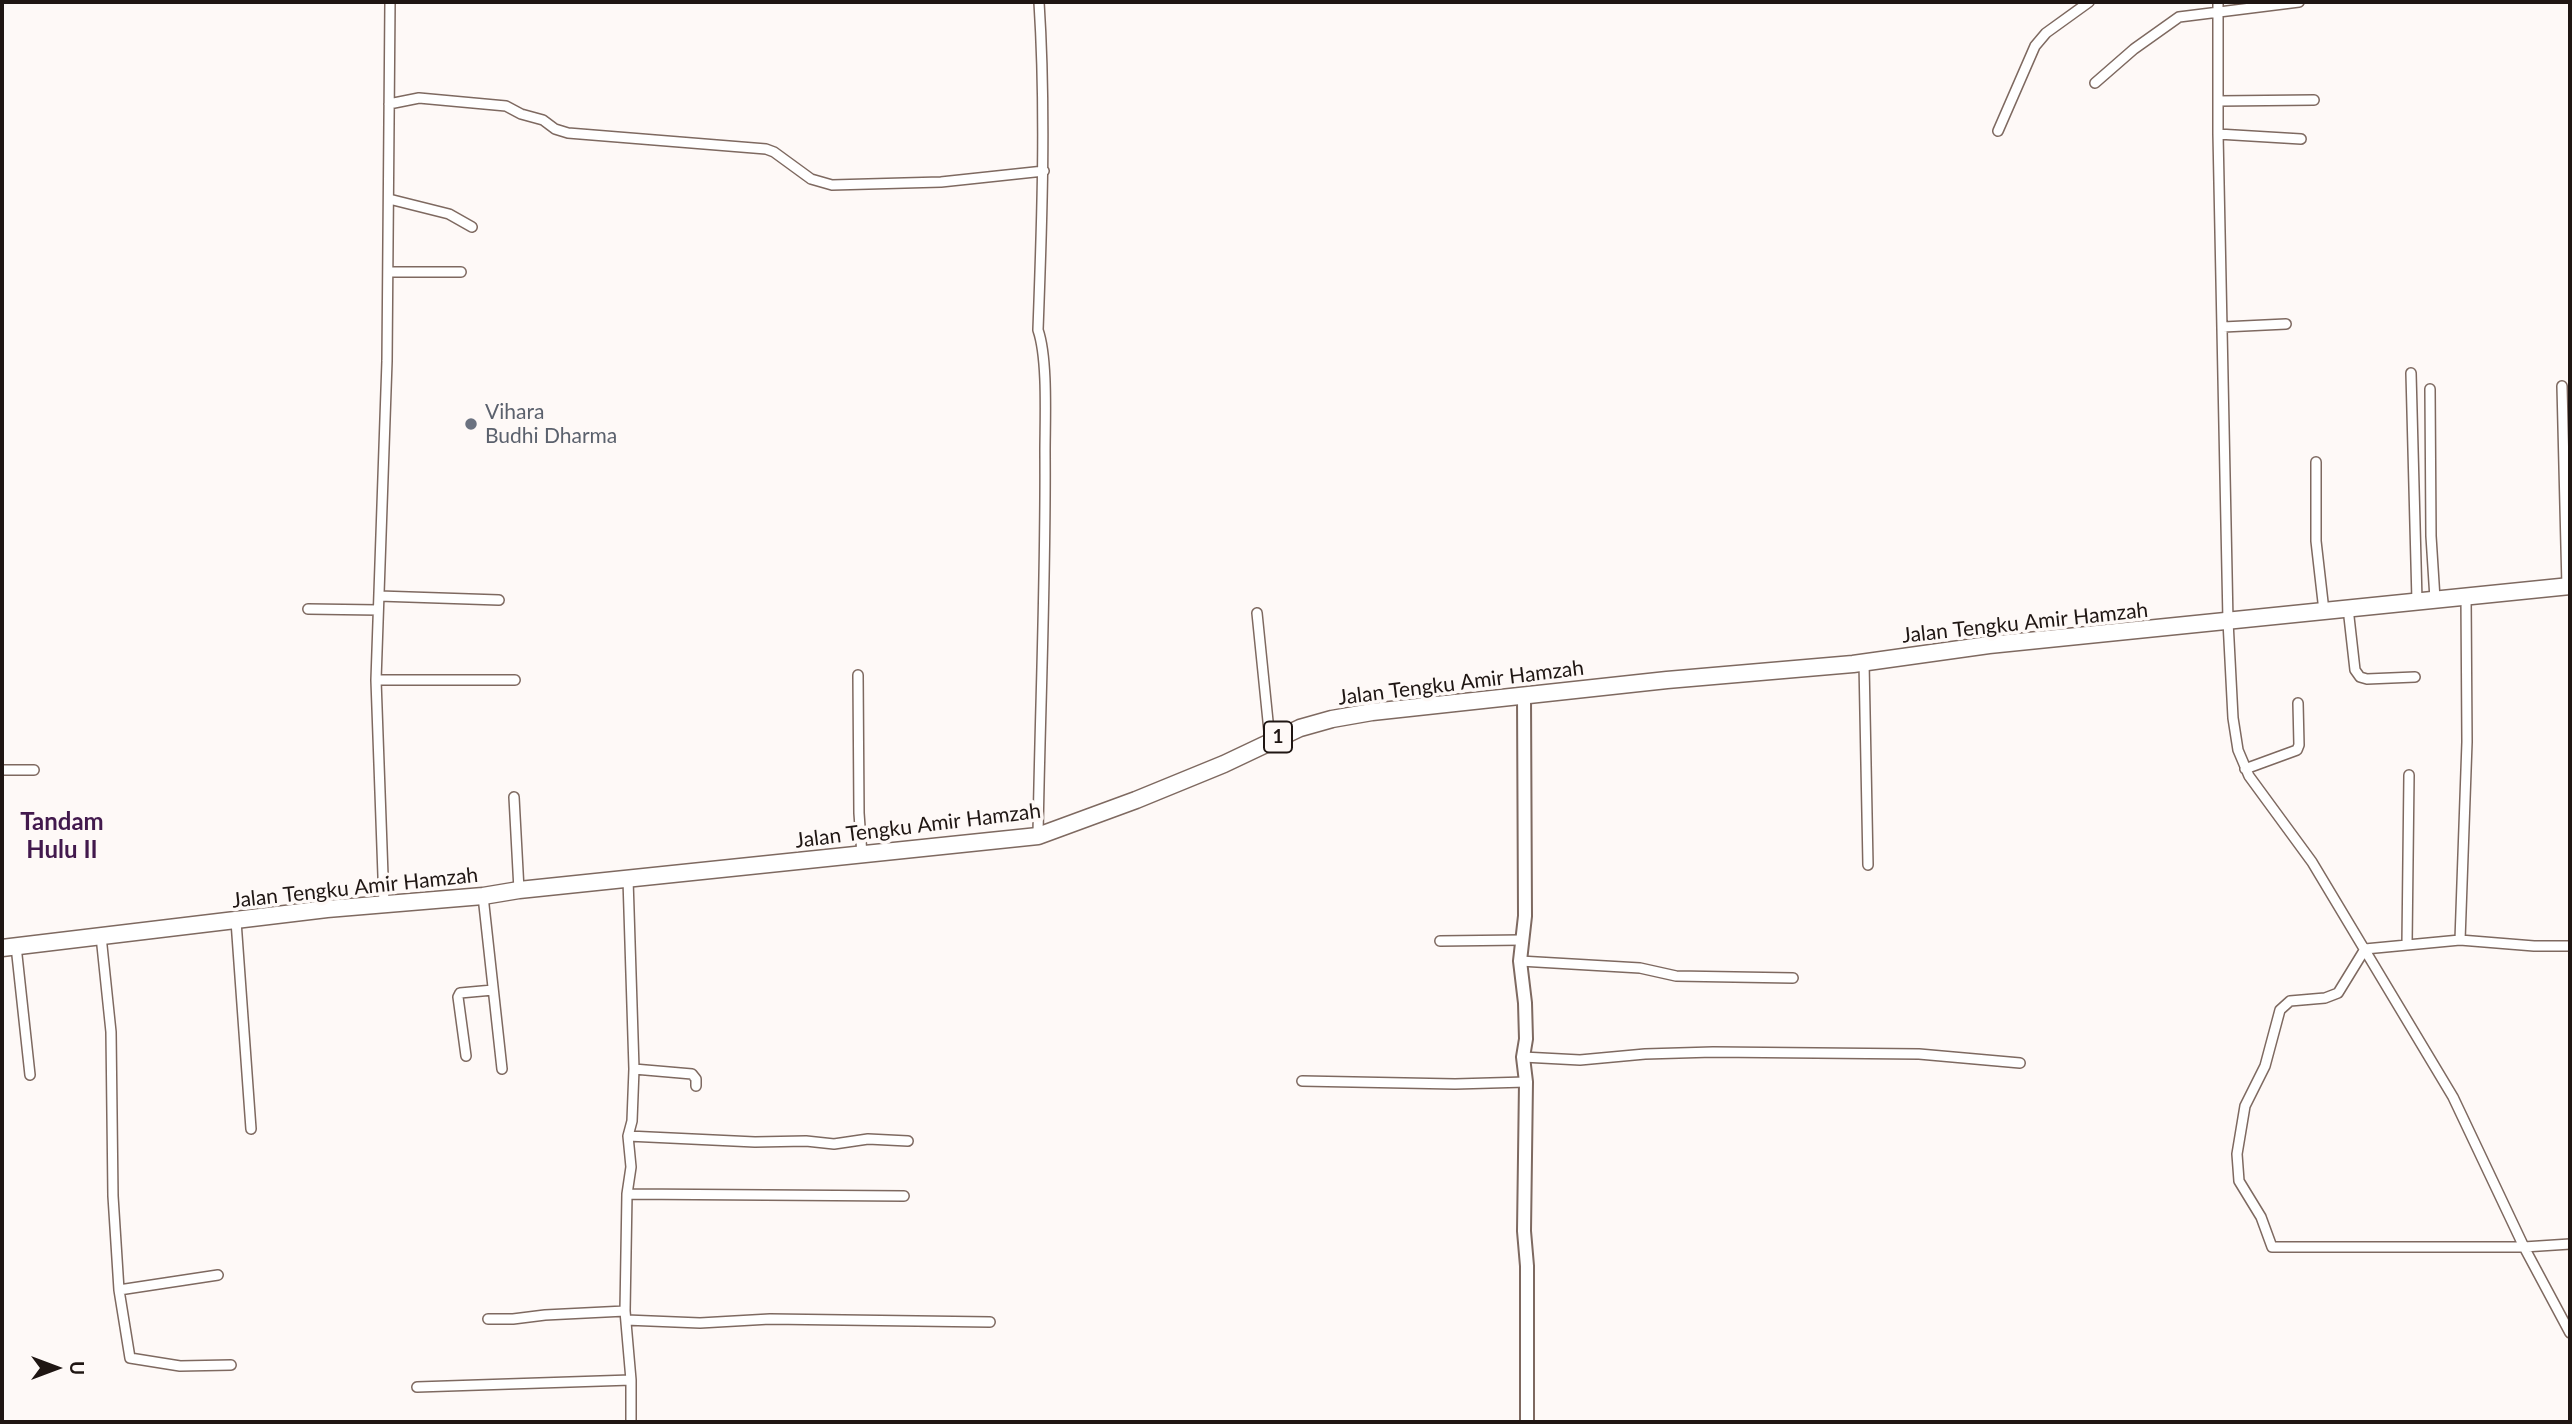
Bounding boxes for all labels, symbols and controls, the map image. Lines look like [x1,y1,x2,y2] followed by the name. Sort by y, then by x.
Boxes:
[485,399,617,449] place label: Vihara Budhi Dharma
[463,416,479,432] marker: Vihara Budhi Dharma
[1901,598,2149,648] street label: Jalan Tengku Amir Hamzah
[1337,655,1585,711] street label: Jalan Tengku Amir Hamzah
[1264,722,1292,752] road number: 1
[794,798,1042,854] street label: Jalan Tengku Amir Hamzah
[20,808,104,864] district label: Tandam Hulu II
[231,863,479,913] street label: Jalan Tengku Amir Hamzah
[21,1333,91,1403] north arrow
[66,1361,89,1375] text: U

